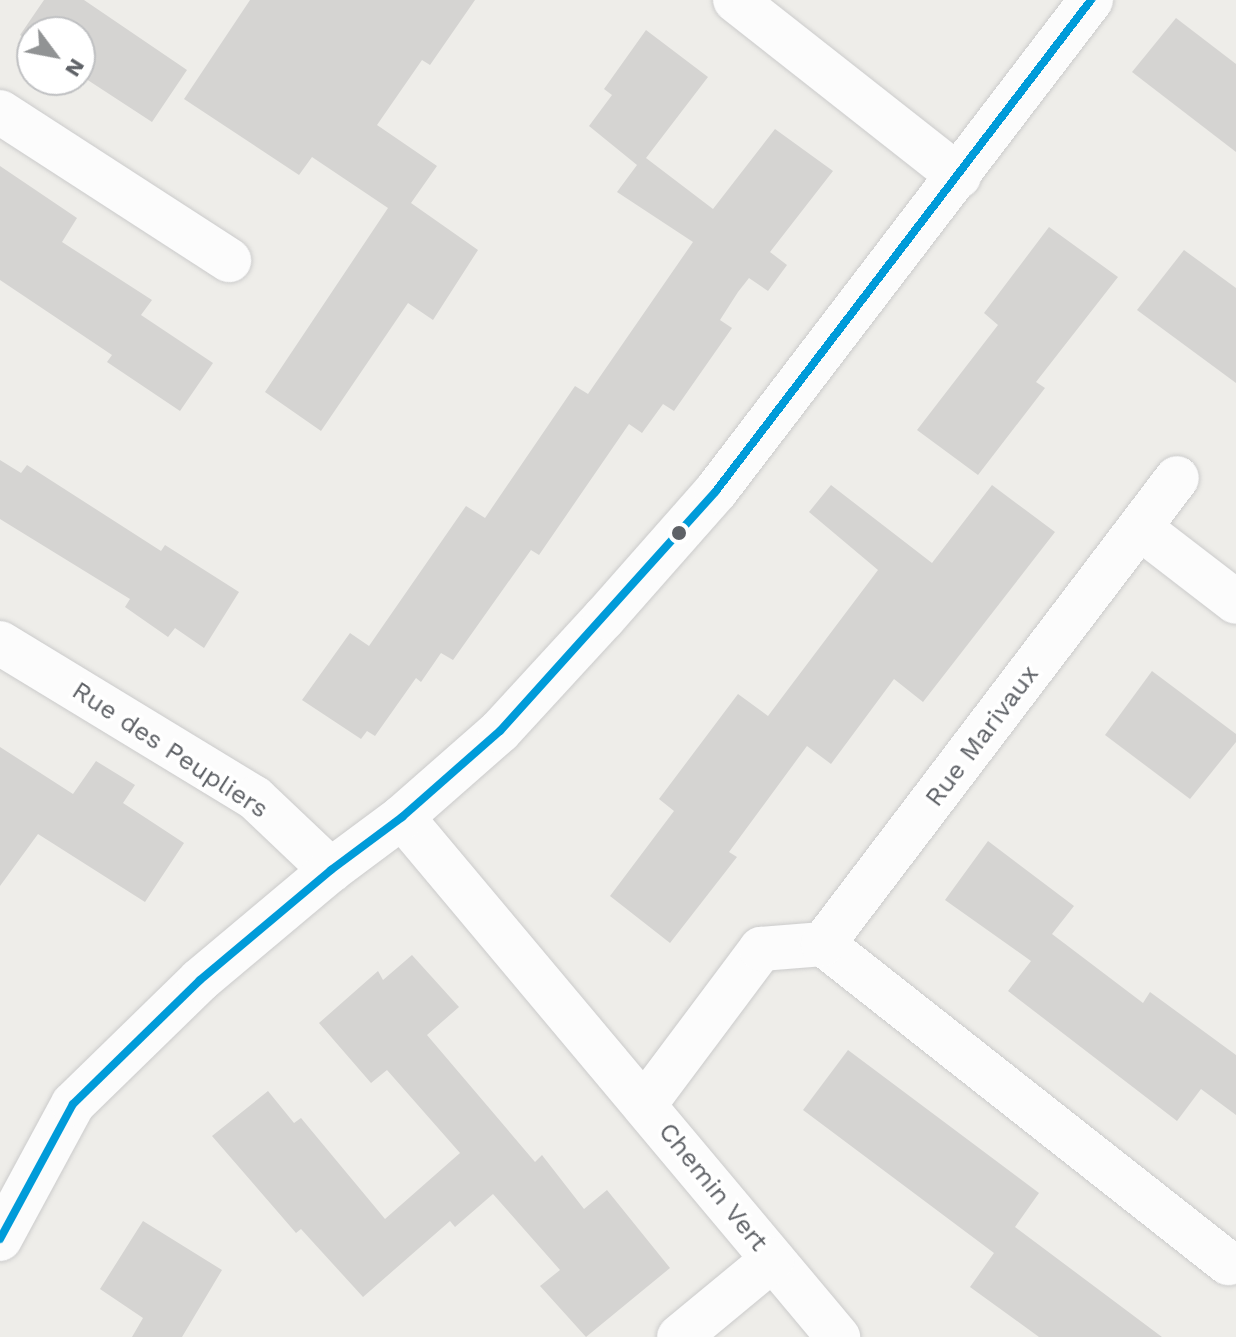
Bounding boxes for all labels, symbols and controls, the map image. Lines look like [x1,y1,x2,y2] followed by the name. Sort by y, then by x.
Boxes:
[16,16,96,96] north arrow
[60,54,90,81] text: N
[671,525,687,541] unlabelled marker
[919,659,1045,813] street label: Rue Marivaux
[66,675,274,825] street label: Rue des Peupliers
[651,1116,775,1258] street label: Chemin Vert

